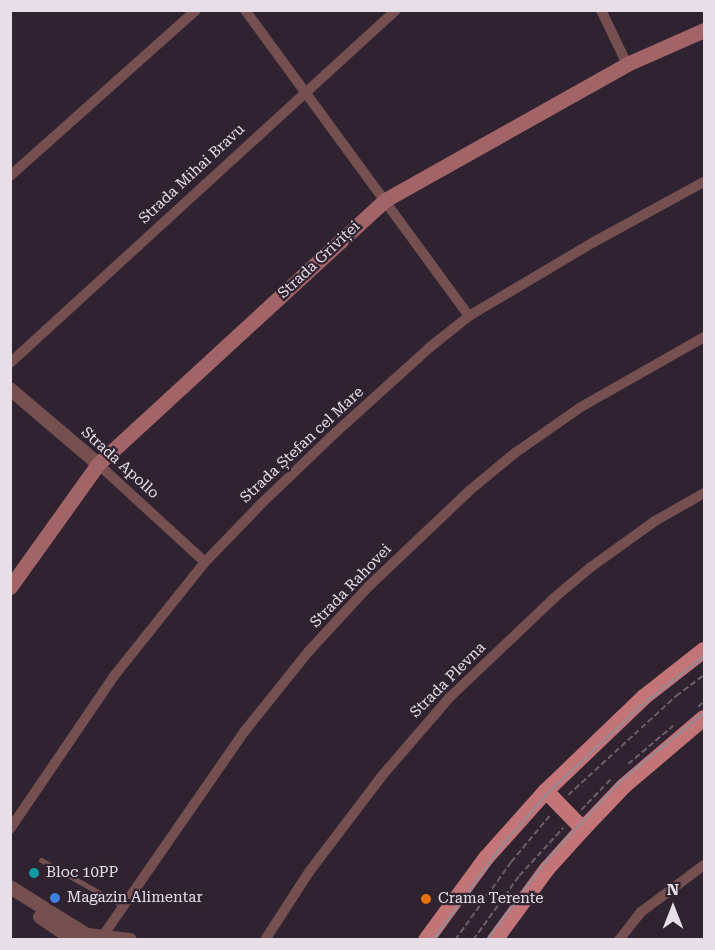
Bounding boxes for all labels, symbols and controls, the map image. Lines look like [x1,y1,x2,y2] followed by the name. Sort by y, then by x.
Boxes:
[135,120,249,228] street label: Strada Mihai Bravu
[274,218,364,302] street label: Strada Griviței
[237,383,367,507] street label: Strada Ștefan cel Mare
[77,423,163,503] street label: Strada Apollo
[307,541,395,631] street label: Strada Rahovei
[407,639,489,721] street label: Strada Plevna
[46,864,118,882] place label: Bloc 10PP
[27,866,41,880] marker: Bloc 10PP
[643,878,703,938] north arrow
[667,880,679,899] text: N
[67,889,203,907] place label: Magazin Alimentar
[438,890,543,908] place label: Crama Terente
[48,891,62,905] marker: Magazin Alimentar
[419,892,433,906] marker: Crama Terente

